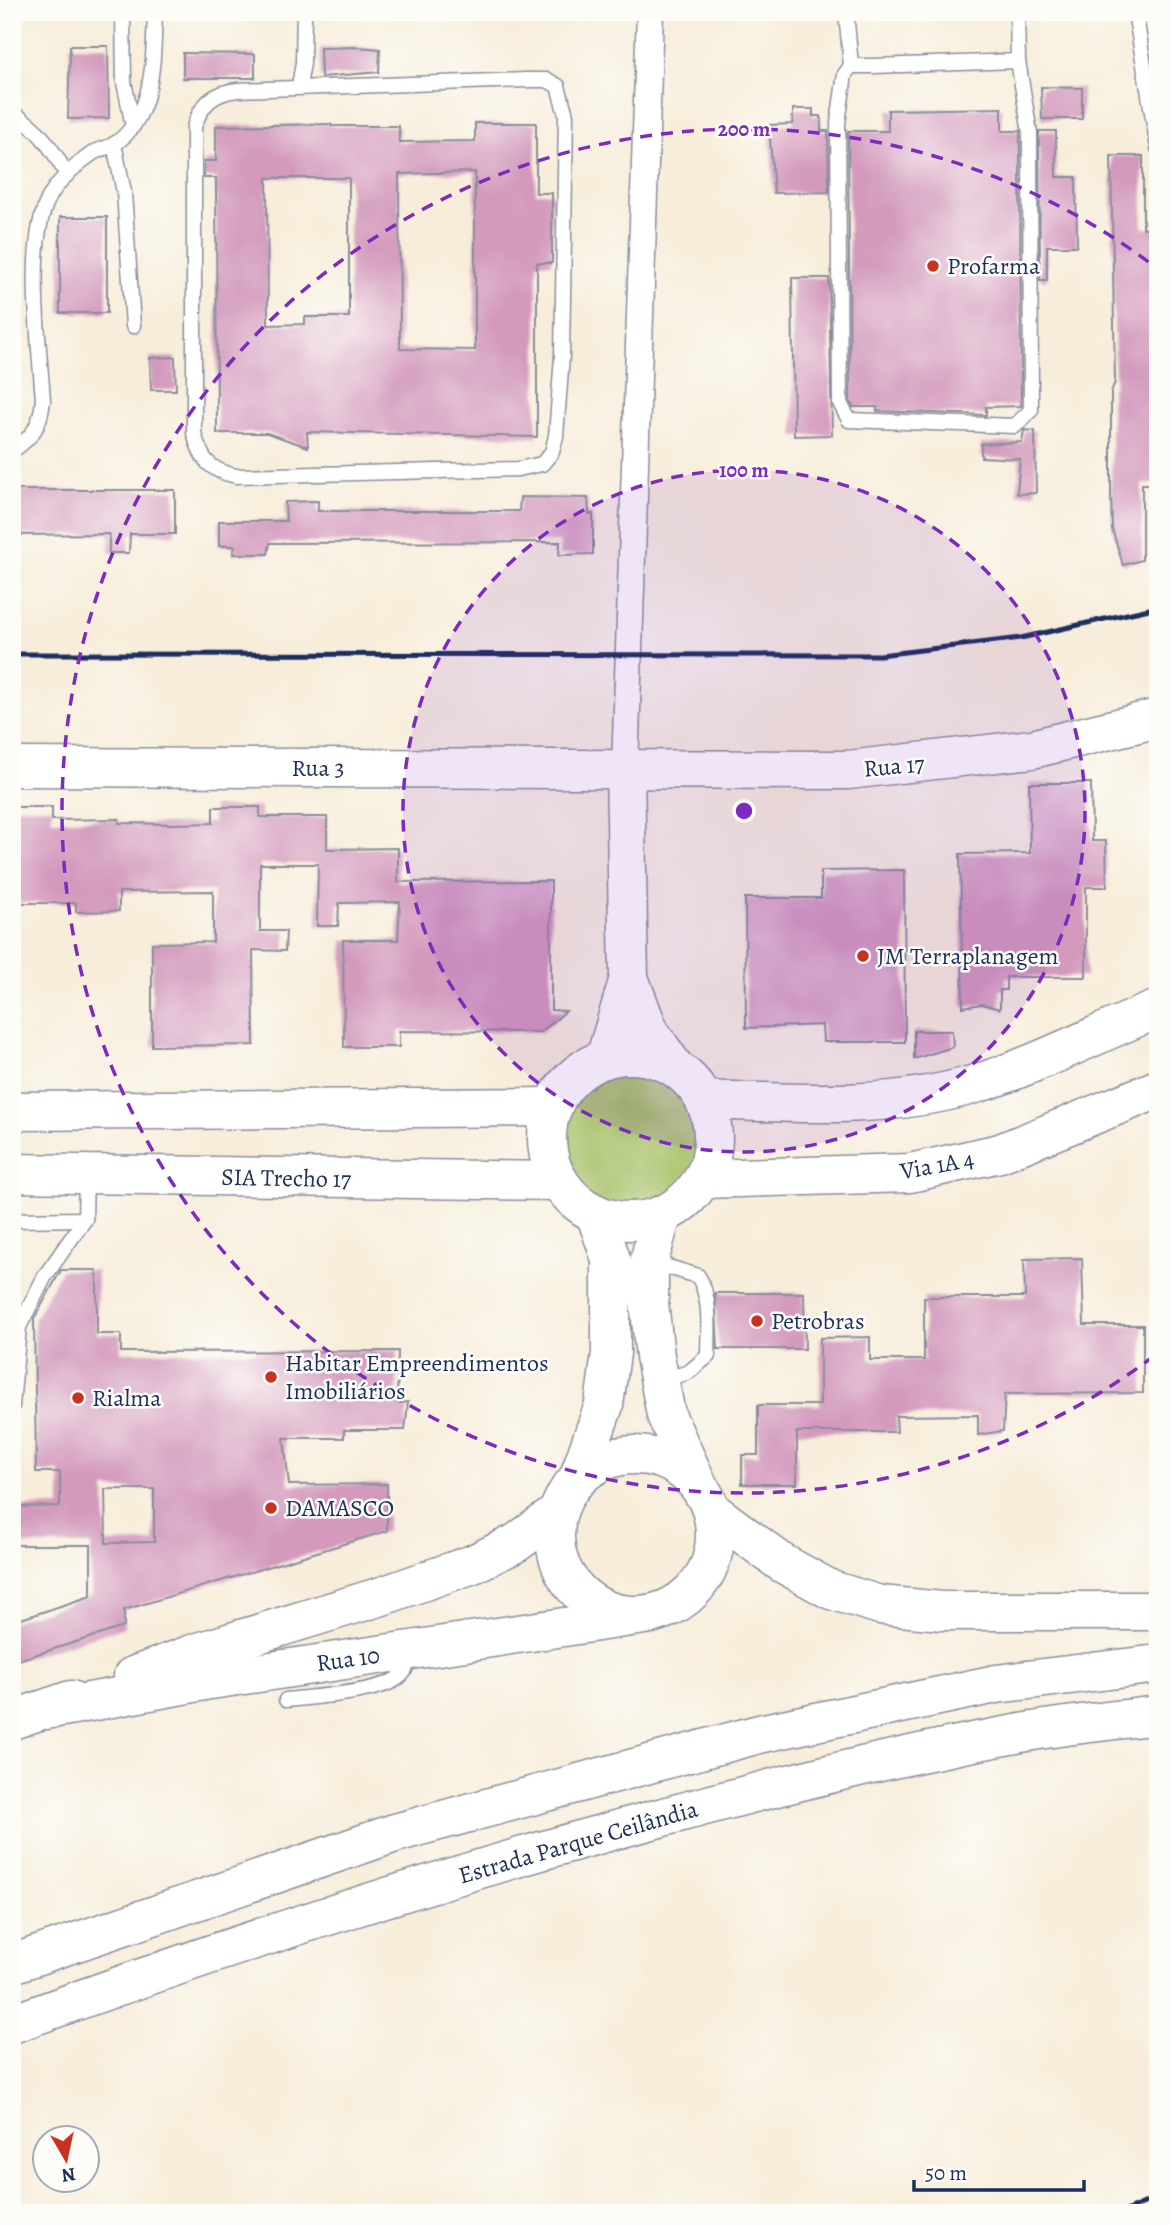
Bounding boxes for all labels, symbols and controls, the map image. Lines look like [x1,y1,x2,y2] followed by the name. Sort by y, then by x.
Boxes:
[718,115,771,143] text: 200 m
[947,250,1041,282] place label: Profarma
[925,258,941,274] marker: Profarma
[719,456,769,484] text: 100 m
[862,747,927,785] street label: Rua 17
[292,752,344,784] street label: Rua 3
[732,799,756,823] centre of rings
[877,940,1058,972] place label: JM Terraplanagem
[855,948,871,964] marker: JM Terraplanagem
[897,1143,976,1187] street label: Via 1A 4
[221,1161,352,1195] street label: SIA Trecho 17
[771,1305,865,1337] place label: Petrobras
[749,1313,765,1329] marker: Petrobras
[285,1347,549,1407] place label: Habitar Empreendimentos Imobiliários
[263,1369,279,1385] marker: Habitar Empreendimentos Imobiliários
[92,1382,162,1414] place label: Rialma
[70,1390,86,1406] marker: Rialma
[285,1492,394,1524] place label: DAMASCO
[263,1500,279,1516] marker: DAMASCO
[314,1639,382,1679] street label: Rua 10
[455,1792,702,1891] street label: Estrada Parque Ceilândia
[32,2124,102,2194] north arrow
[914,2148,1084,2192] scale bar
[925,2159,967,2187] text: 50 m
[59,2161,77,2189] text: N

